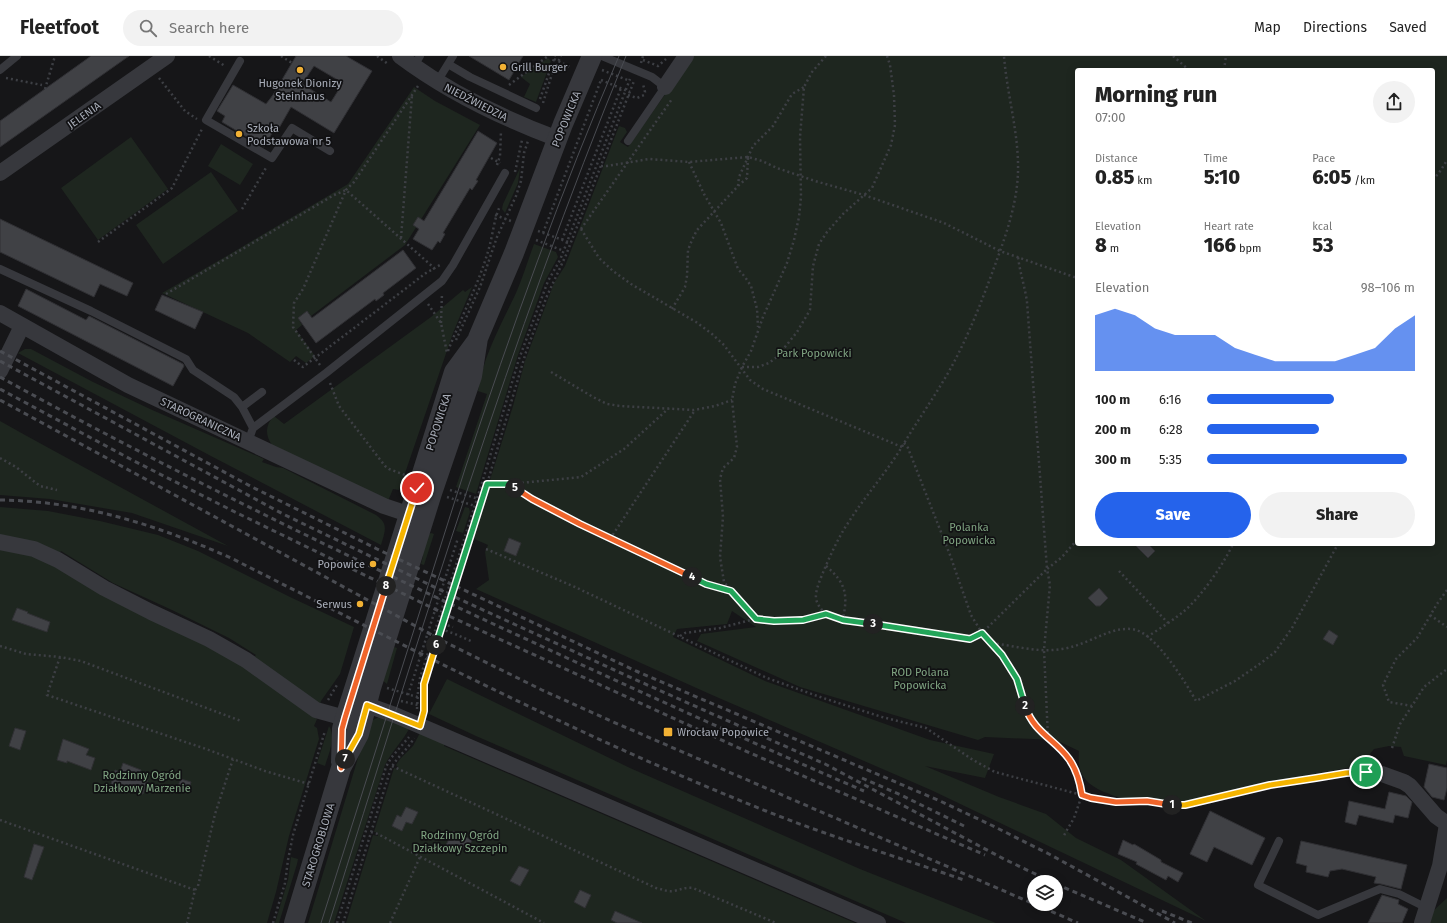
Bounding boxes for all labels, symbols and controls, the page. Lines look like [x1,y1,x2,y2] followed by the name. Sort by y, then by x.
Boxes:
[123,10,403,46] search box
[20,16,99,39] text: Fleetfoot
[137,17,159,39] icon: search
[169,19,249,37] text: Search here
[1254,19,1281,36] text: Map
[1303,19,1367,36] text: Directions
[1389,19,1427,36] text: Saved
[511,61,568,74] place label: Grill Burger
[498,62,508,72] marker: Grill Burger
[295,65,305,75] marker: Hugonek Dionizy Steinhaus
[258,77,342,103] place label: Hugonek Dionizy Steinhaus
[442,80,511,124] street label: NIEDŹWIEDZIA
[1095,81,1217,108] text: Morning run
[1373,81,1415,123] button: share
[549,89,584,149] street label: POPOWICKA
[65,99,104,132] street label: JELENIA
[1095,110,1125,125] text: 07:00
[247,122,332,148] place label: Szkoła Podstawowa nr 5
[234,129,244,139] marker: Szkoła Podstawowa nr 5
[1095,152,1138,165] text: Distance
[1204,152,1228,165] text: Time
[1312,152,1335,165] text: Pace
[1095,165,1134,189] text: 0.85
[1204,165,1240,189] text: 5:10
[1312,165,1351,189] text: 6:05
[1134,174,1152,187] text: km
[1351,174,1375,187] text: /km
[1095,220,1141,233] text: Elevation
[1204,220,1254,233] text: Heart rate
[1312,220,1332,233] text: kcal
[1095,233,1107,257] text: 8
[1204,233,1236,257] text: 166
[1312,233,1334,257] text: 53
[1107,242,1119,255] text: m
[1236,242,1261,255] text: bpm
[1095,280,1149,295] text: Elevation
[1361,280,1415,295] text: 98–106 m
[777,347,852,360] park label: Park Popowicki
[423,391,454,452] street label: POPOWICKA
[1095,392,1130,407] text: 100 m
[1159,392,1181,407] text: 6:16
[158,395,244,444] street label: STAROGRANICZNA
[1095,422,1131,437] text: 200 m
[1159,422,1183,437] text: 6:28
[1095,452,1131,467] text: 300 m
[1159,452,1182,467] text: 5:35
[400,471,434,505] pin
[406,477,428,499] icon: check
[505,478,525,498] pin: 5
[512,481,518,494] text: 5
[1095,492,1251,538] button: Save
[1259,492,1415,538] button: Share
[942,521,996,547] park label: Polanka Popowicka
[318,558,365,571] place label: Popowice
[368,559,378,569] marker: Popowice
[682,567,702,587] pin: 4
[689,570,695,583] text: 4
[376,576,396,596] pin: 8
[383,579,389,592] text: 8
[316,598,352,611] place label: Serwus
[355,599,365,609] marker: Serwus
[863,614,883,634] pin: 3
[870,617,876,630] text: 3
[426,635,446,655] pin: 6
[433,638,439,651] text: 6
[891,666,949,692] park label: ROD Polana Popowicka
[1015,696,1035,716] pin: 2
[1022,699,1028,712] text: 2
[662,726,674,738] marker: Wrocław Popowice
[677,726,769,739] place label: Wrocław Popowice
[335,749,355,769] pin: 7
[342,752,348,765] text: 7
[1349,755,1383,789] pin
[1355,761,1377,783] icon: arrive
[93,769,191,795] park label: Rodzinny Ogród Działkowy Marzenie
[1162,795,1182,815] pin: 1
[1169,798,1175,811] text: 1
[300,801,338,889] street label: STAROGROBLOWA
[412,829,508,855] park label: Rodzinny Ogród Działkowy Szczepin
[1027,875,1063,911] map controls
[1027,875,1063,911] button: layers

